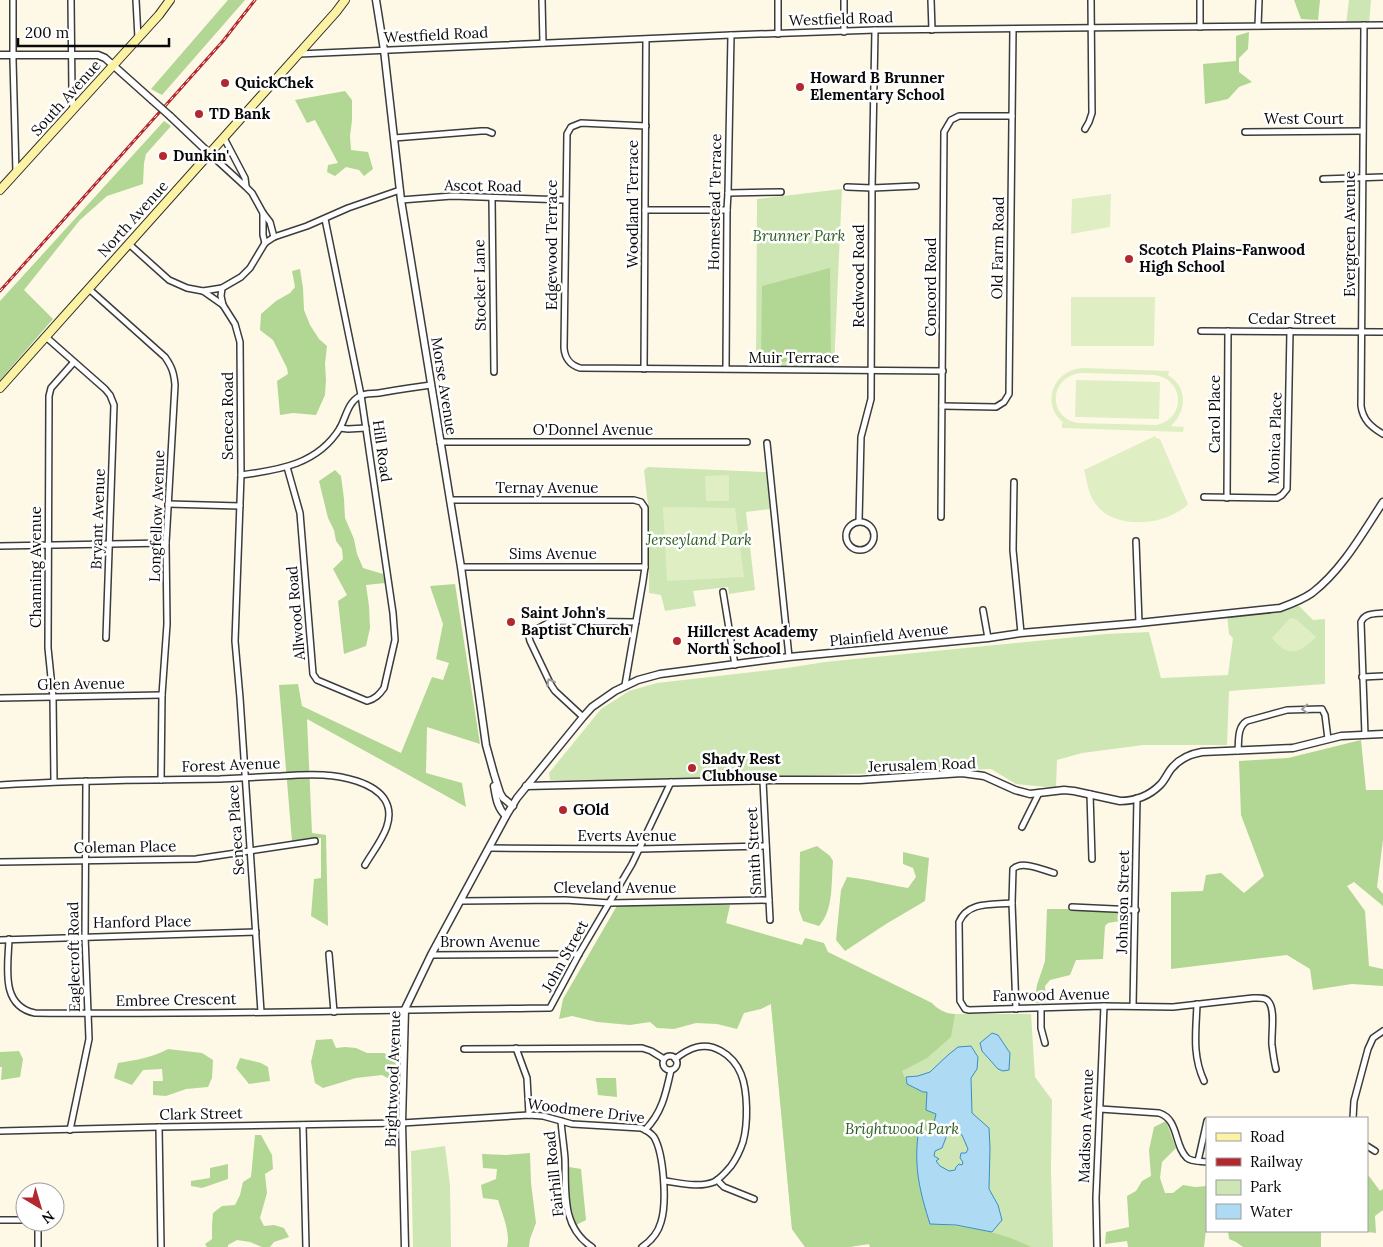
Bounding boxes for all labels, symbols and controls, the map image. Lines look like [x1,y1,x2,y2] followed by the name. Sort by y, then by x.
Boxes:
[788,7,894,30] street label: Westfield Road
[18,15,169,47] scale bar
[383,22,489,47] street label: Westfield Road
[25,23,69,42] text: 200 m
[26,56,105,140] street label: South Avenue
[810,68,945,104] place label: Howard B Brunner Elementary School
[235,73,314,92] place label: QuickChek
[219,77,231,89] marker: QuickChek
[794,81,806,93] marker: Howard B Brunner Elementary School
[209,104,270,123] place label: TD Bank
[193,108,205,120] marker: TD Bank
[1264,109,1344,128] street label: West Court
[704,133,725,271] street label: Homestead Terrace
[623,140,642,268] street label: Woodland Terrace
[173,146,229,165] place label: Dunkin'
[157,150,169,162] marker: Dunkin'
[1340,171,1359,297] street label: Evergreen Avenue
[443,175,522,196] street label: Ascot Road
[93,177,172,261] street label: North Avenue
[542,180,561,310] street label: Edgewood Terrace
[987,196,1008,300] street label: Old Farm Road
[849,224,868,328] street label: Redwood Road
[753,226,846,245] park label: Brunner Park
[921,237,940,337] street label: Concord Road
[469,239,490,331] street label: Stocker Lane
[1139,240,1305,276] place label: Scotch Plains-Fanwood High School
[1123,253,1135,265] marker: Scotch Plains-Fanwood High School
[1248,309,1336,328] street label: Cedar Street
[427,336,462,436] street label: Morse Avenue
[748,348,840,367] street label: Muir Terrace
[218,372,237,460] street label: Seneca Road
[1205,375,1224,453] street label: Carol Place
[1263,392,1286,484] street label: Monica Place
[369,419,396,483] street label: Hill Road
[533,420,653,439] street label: O'Donnel Avenue
[145,450,168,582] street label: Longfellow Avenue
[86,468,109,570] street label: Bryant Avenue
[496,478,598,497] street label: Ternay Avenue
[26,506,45,628] street label: Channing Avenue
[645,530,752,549] park label: Jerseyland Park
[509,544,597,563] street label: Sims Avenue
[282,565,309,662] street label: Allwood Road
[521,603,630,639] place label: Saint John's Baptist Church
[505,616,517,628] marker: Saint John's Baptist Church
[829,619,949,650] street label: Plainfield Avenue
[687,622,819,658] place label: Hillcrest Academy North School
[671,635,683,647] marker: Hillcrest Academy North School
[37,673,125,694] street label: Glen Avenue
[546,678,556,687] one-way arrow
[1300,704,1308,714] one-way arrow
[702,749,782,785] place label: Shady Rest Clubhouse
[181,753,281,776] street label: Forest Avenue
[867,753,976,776] street label: Jerusalem Road
[686,762,698,774] marker: Shady Rest Clubhouse
[223,784,248,876] street label: Seneca Place
[573,800,609,819] place label: GOld
[557,804,569,816] marker: GOld
[742,807,765,895] street label: Smith Street
[577,826,677,845] street label: Everts Avenue
[74,836,176,857] street label: Coleman Place
[1112,850,1133,955] street label: Johnson Street
[553,878,677,897] street label: Cleveland Avenue
[63,901,84,1013] street label: Eaglecroft Road
[93,911,191,932] street label: Hanford Place
[537,916,592,996] street label: John Street
[440,932,540,951] street label: Brown Avenue
[992,984,1110,1005] street label: Fanwood Avenue
[115,989,237,1010] street label: Embree Crescent
[381,1010,404,1148] street label: Brightwood Avenue
[1074,1068,1097,1183] street label: Madison Avenue
[526,1094,646,1127] street label: Woodmere Drive
[159,1103,243,1124] street label: Clark Street
[1206,1117,1368,1232] legend
[845,1119,959,1138] park label: Brightwood Park
[1250,1127,1285,1146] text: Road
[540,1130,567,1218] street label: Fairhill Road
[1250,1152,1303,1171] text: Railway
[1250,1177,1281,1196] text: Park
[15,1182,65,1232] north arrow
[1250,1202,1293,1221] text: Water
[38,1207,58,1228] text: N

